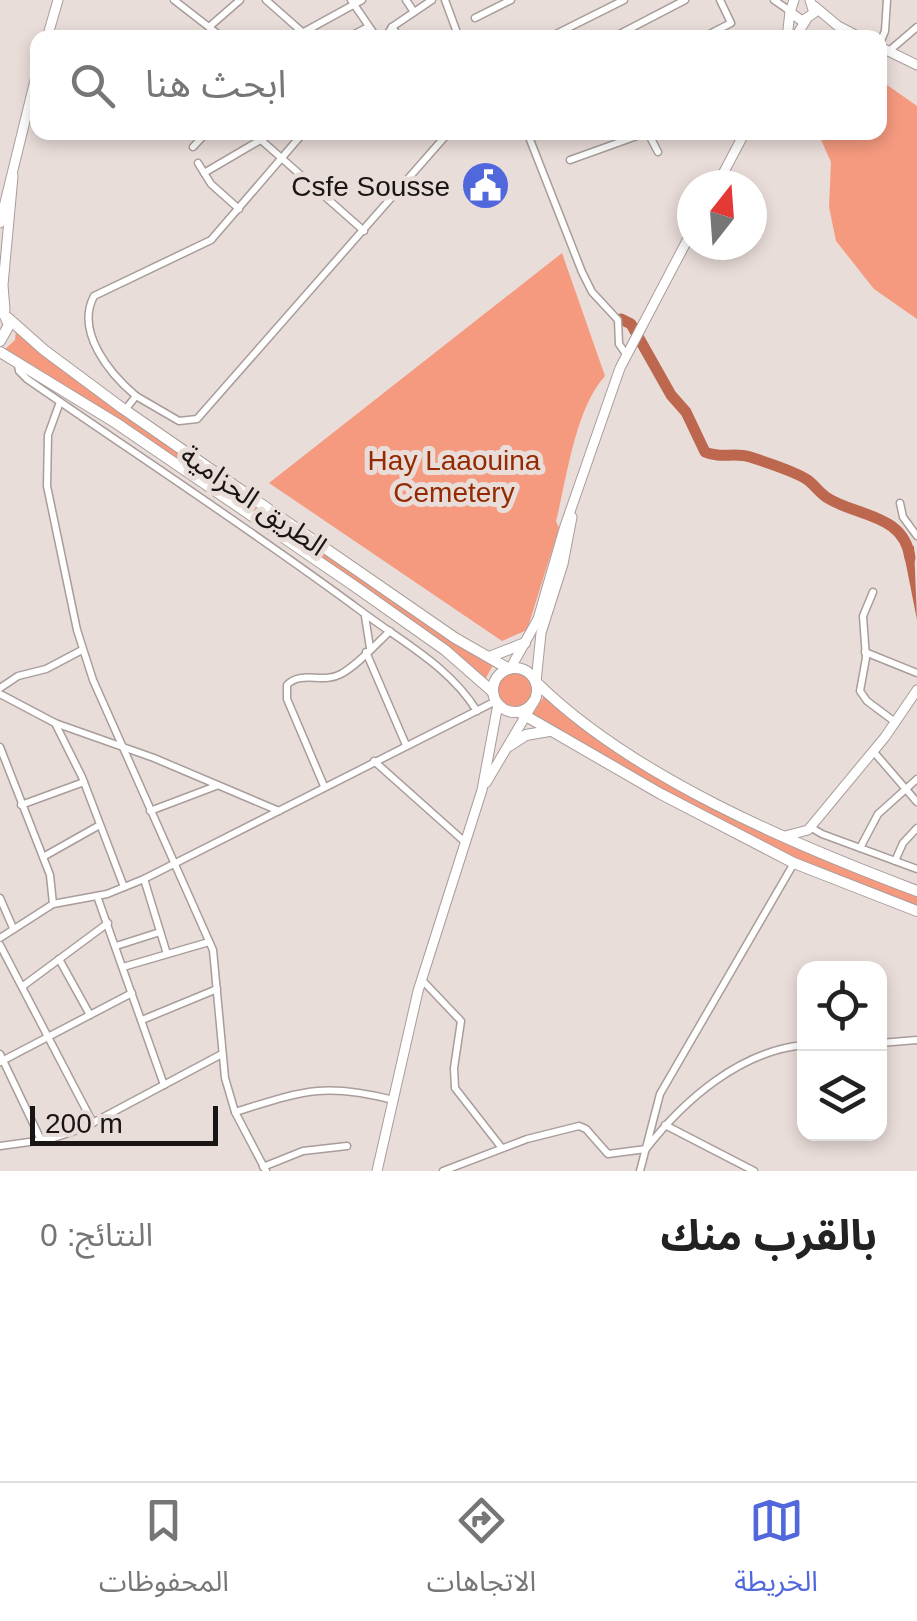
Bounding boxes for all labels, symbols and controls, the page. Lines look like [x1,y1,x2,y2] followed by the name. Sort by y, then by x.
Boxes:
[30,30,887,140] search box
[65,58,120,113] icon: search
[145,63,286,105] text: ابحث هنا
[459,160,511,212] public building icon: Csfe Sousse
[677,170,767,260] north arrow
[291,171,450,202] place label: Csfe Sousse
[174,439,332,564] street label: الطريق الحزامية
[368,445,541,508] park label: Hay Laaouina Cemetery
[797,961,887,1141] map controls
[797,961,887,1051] button: locate
[797,1051,887,1141] button: layers
[30,1101,218,1146] scale bar
[45,1108,123,1139] text: 200 m
[661,1212,877,1259] text: بالقرب منك
[40,1217,153,1253] text: النتائج: 0
[99,1493,229,1612] tab: المحفوظات
[427,1493,536,1612] tab: الاتجاهات
[734,1493,818,1612] tab: الخريطة

